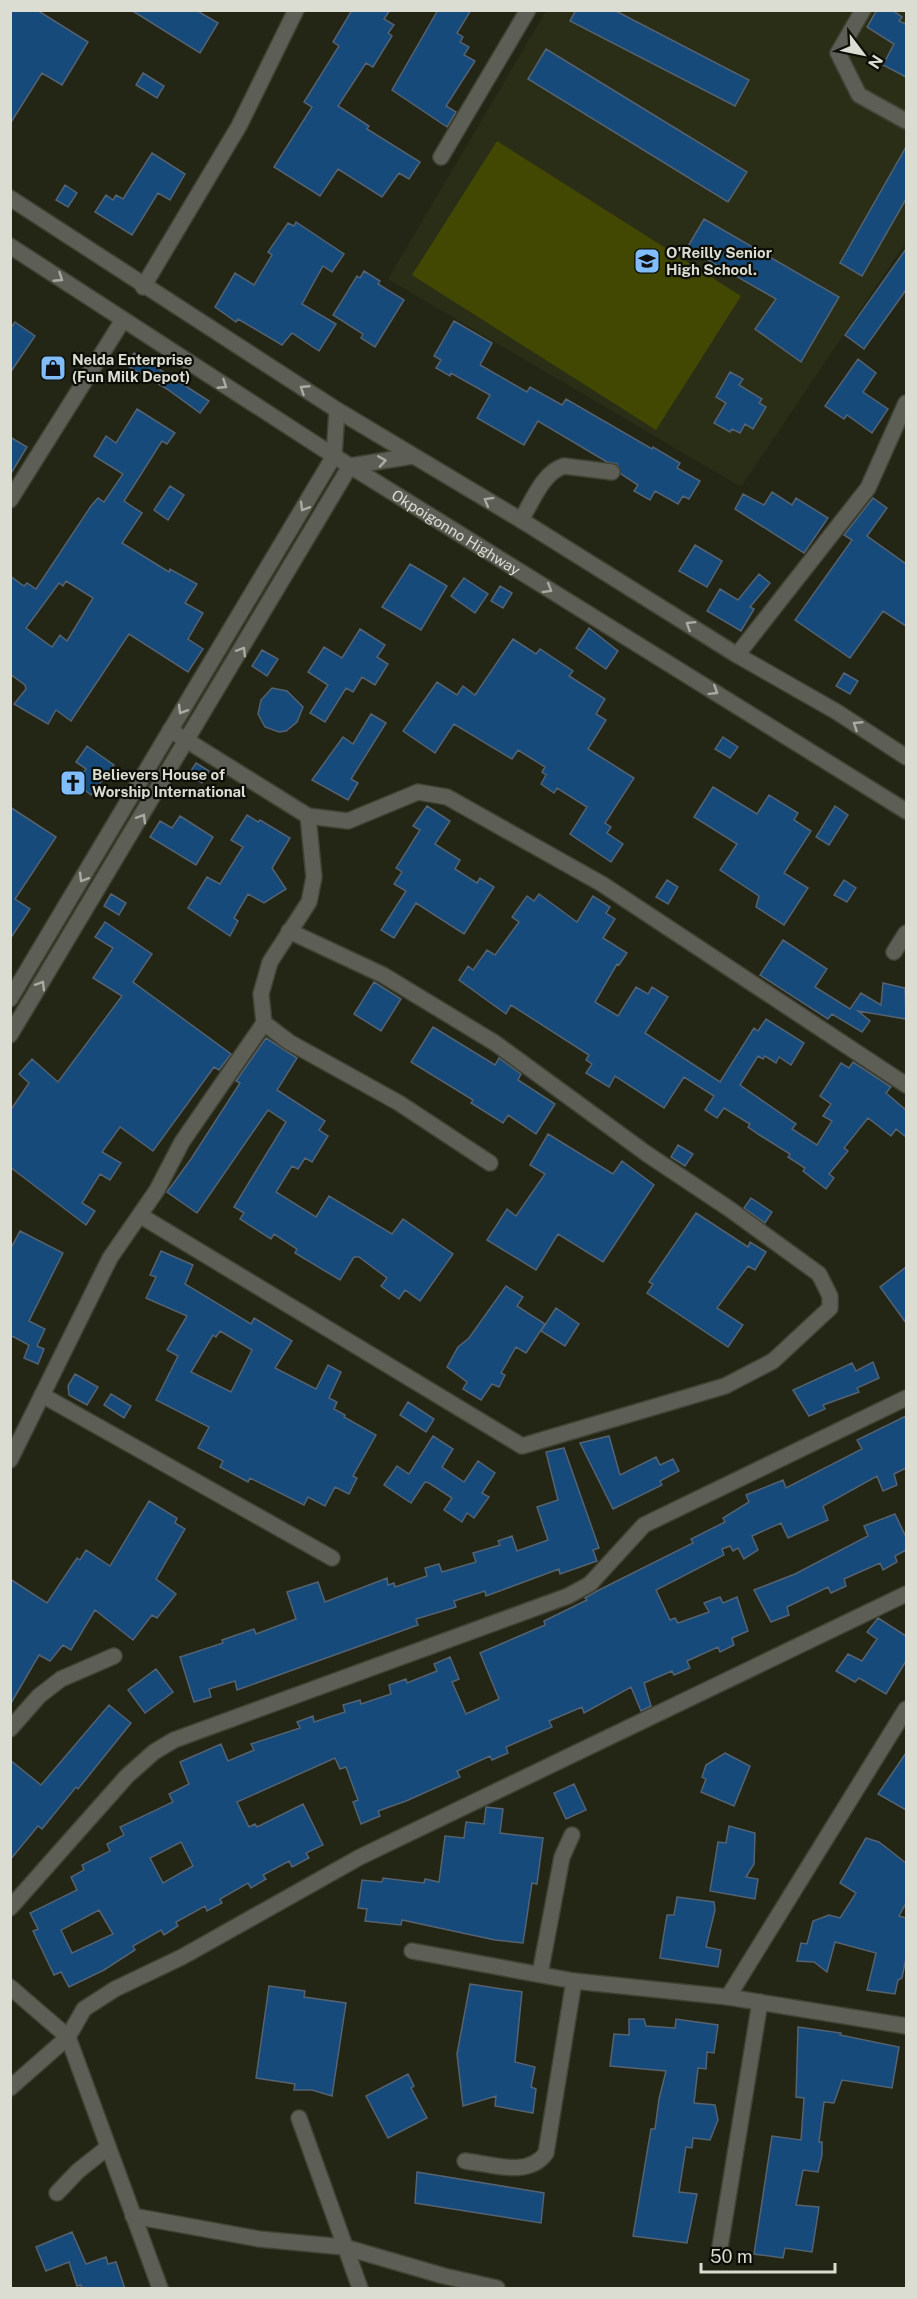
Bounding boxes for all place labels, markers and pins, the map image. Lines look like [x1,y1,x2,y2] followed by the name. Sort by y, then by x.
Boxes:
[666,244,772,278] place label: O'Reilly Senior High School.
[632,246,662,276] school or university icon: O'Reilly Senior High School.
[72,351,192,385] place label: Nelda Enterprise (Fun Milk Depot)
[38,353,68,383] shop icon: Nelda Enterprise (Fun Milk Depot)
[92,766,246,800] place label: Believers House of Worship International
[58,768,88,798] church icon: Believers House of Worship International

